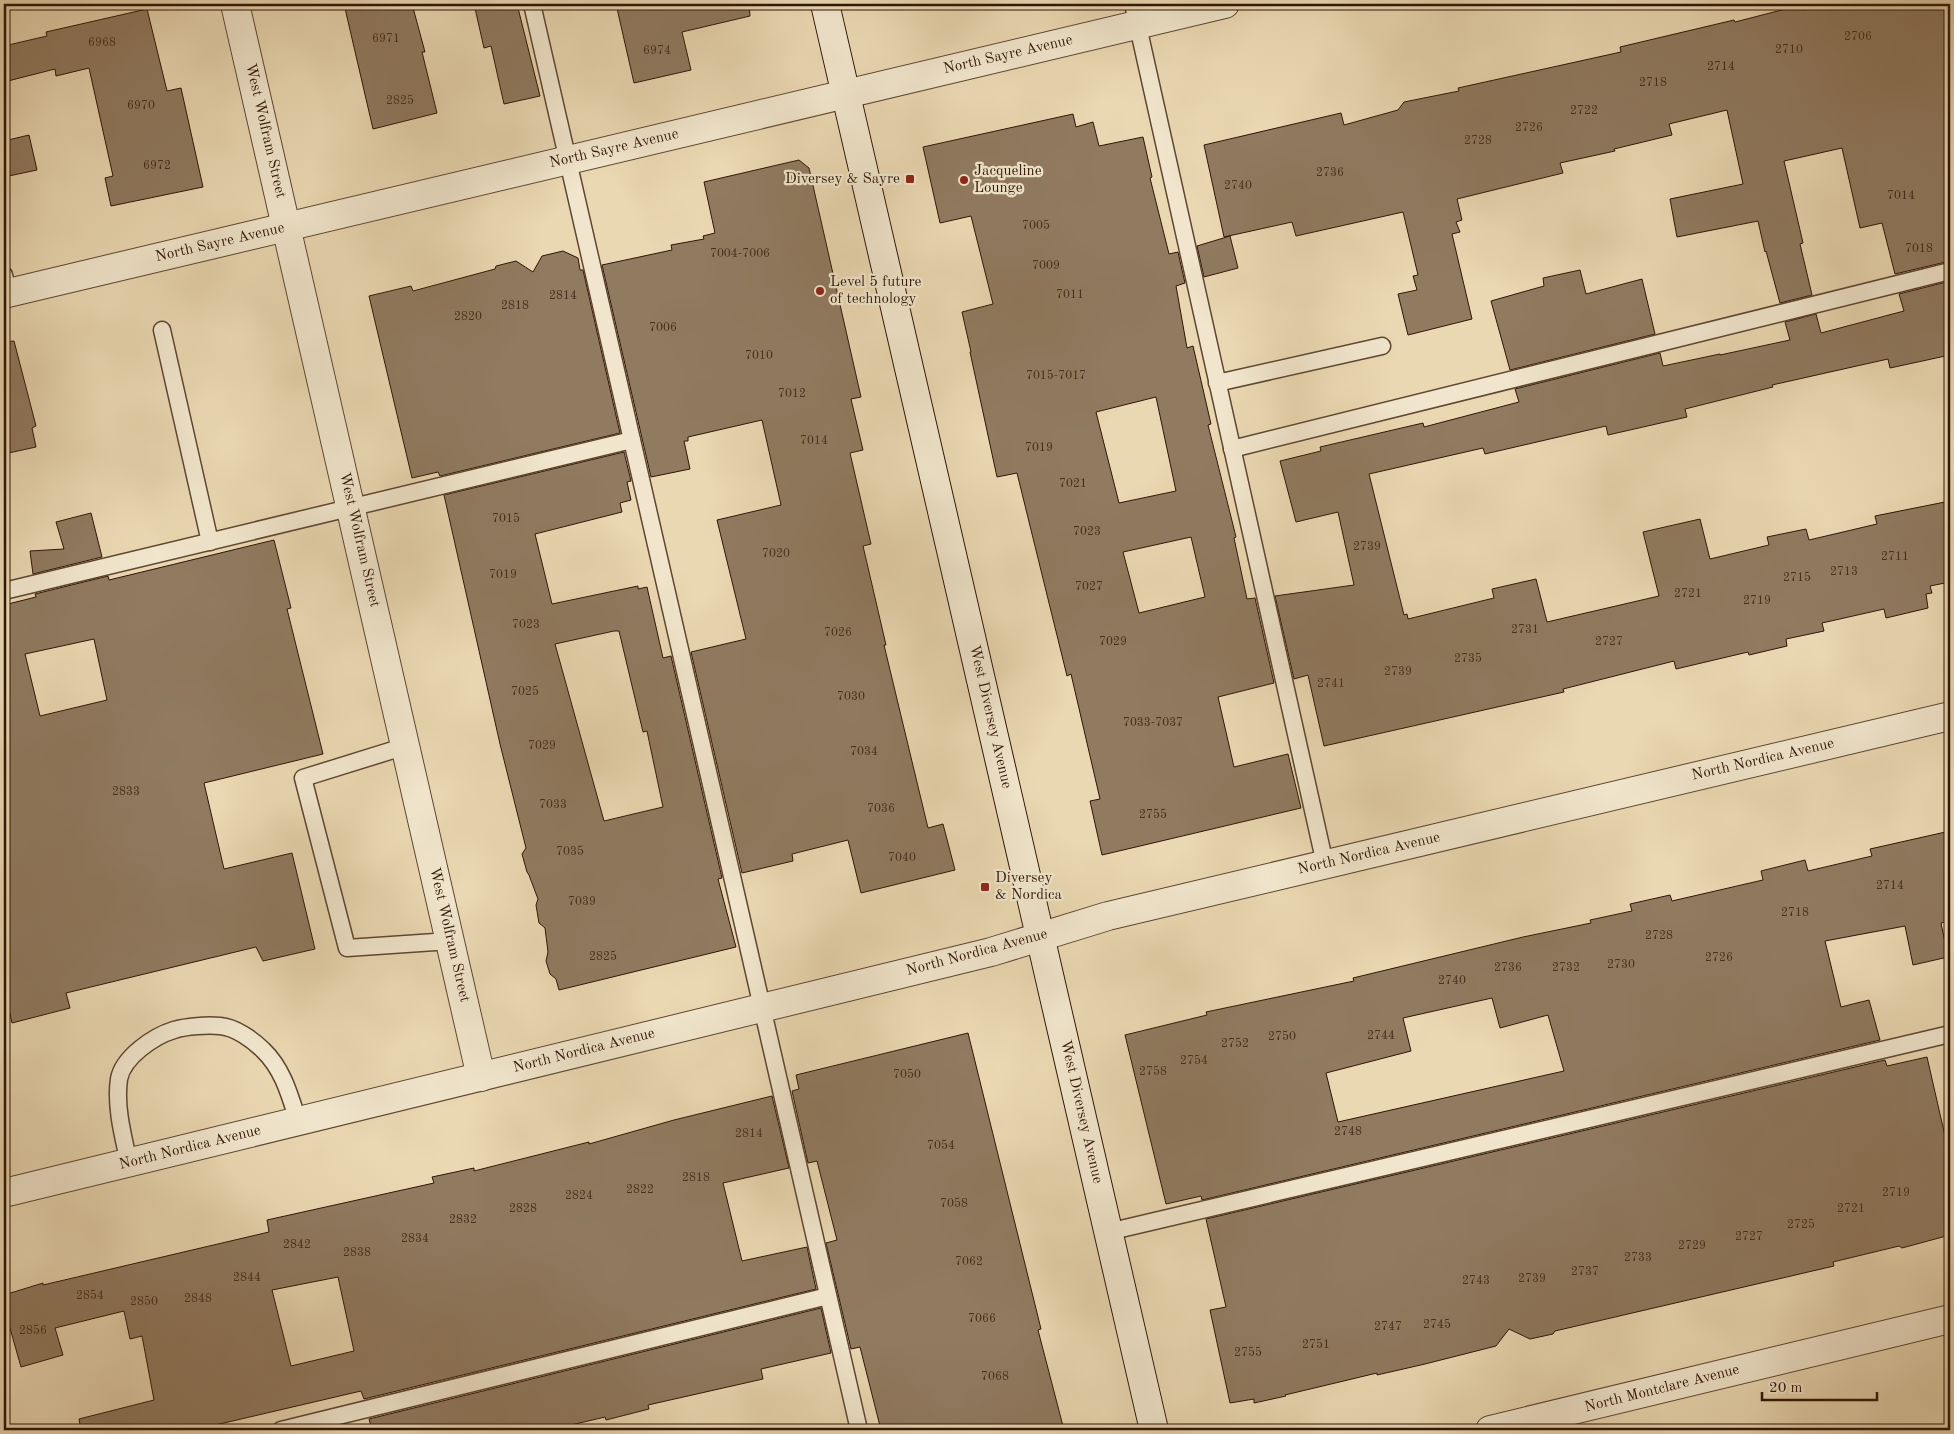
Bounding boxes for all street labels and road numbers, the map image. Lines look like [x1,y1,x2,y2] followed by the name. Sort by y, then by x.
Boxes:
[942,33,1074,77] street label: North Sayre Avenue
[242,62,288,200] street label: West Wolfram Street
[548,127,680,171] street label: North Sayre Avenue
[154,221,286,265] street label: North Sayre Avenue
[336,471,382,609] street label: West Wolfram Street
[966,644,1014,790] street label: West Diversey Avenue
[1690,736,1836,784] street label: North Nordica Avenue
[1296,830,1442,878] street label: North Nordica Avenue
[426,866,472,1004] street label: West Wolfram Street
[905,927,1049,979] street label: North Nordica Avenue
[512,1026,657,1076] street label: North Nordica Avenue
[1057,1039,1105,1185] street label: West Diversey Avenue
[118,1123,263,1173] street label: North Nordica Avenue
[1583,1362,1741,1416] street label: North Montclare Avenue

